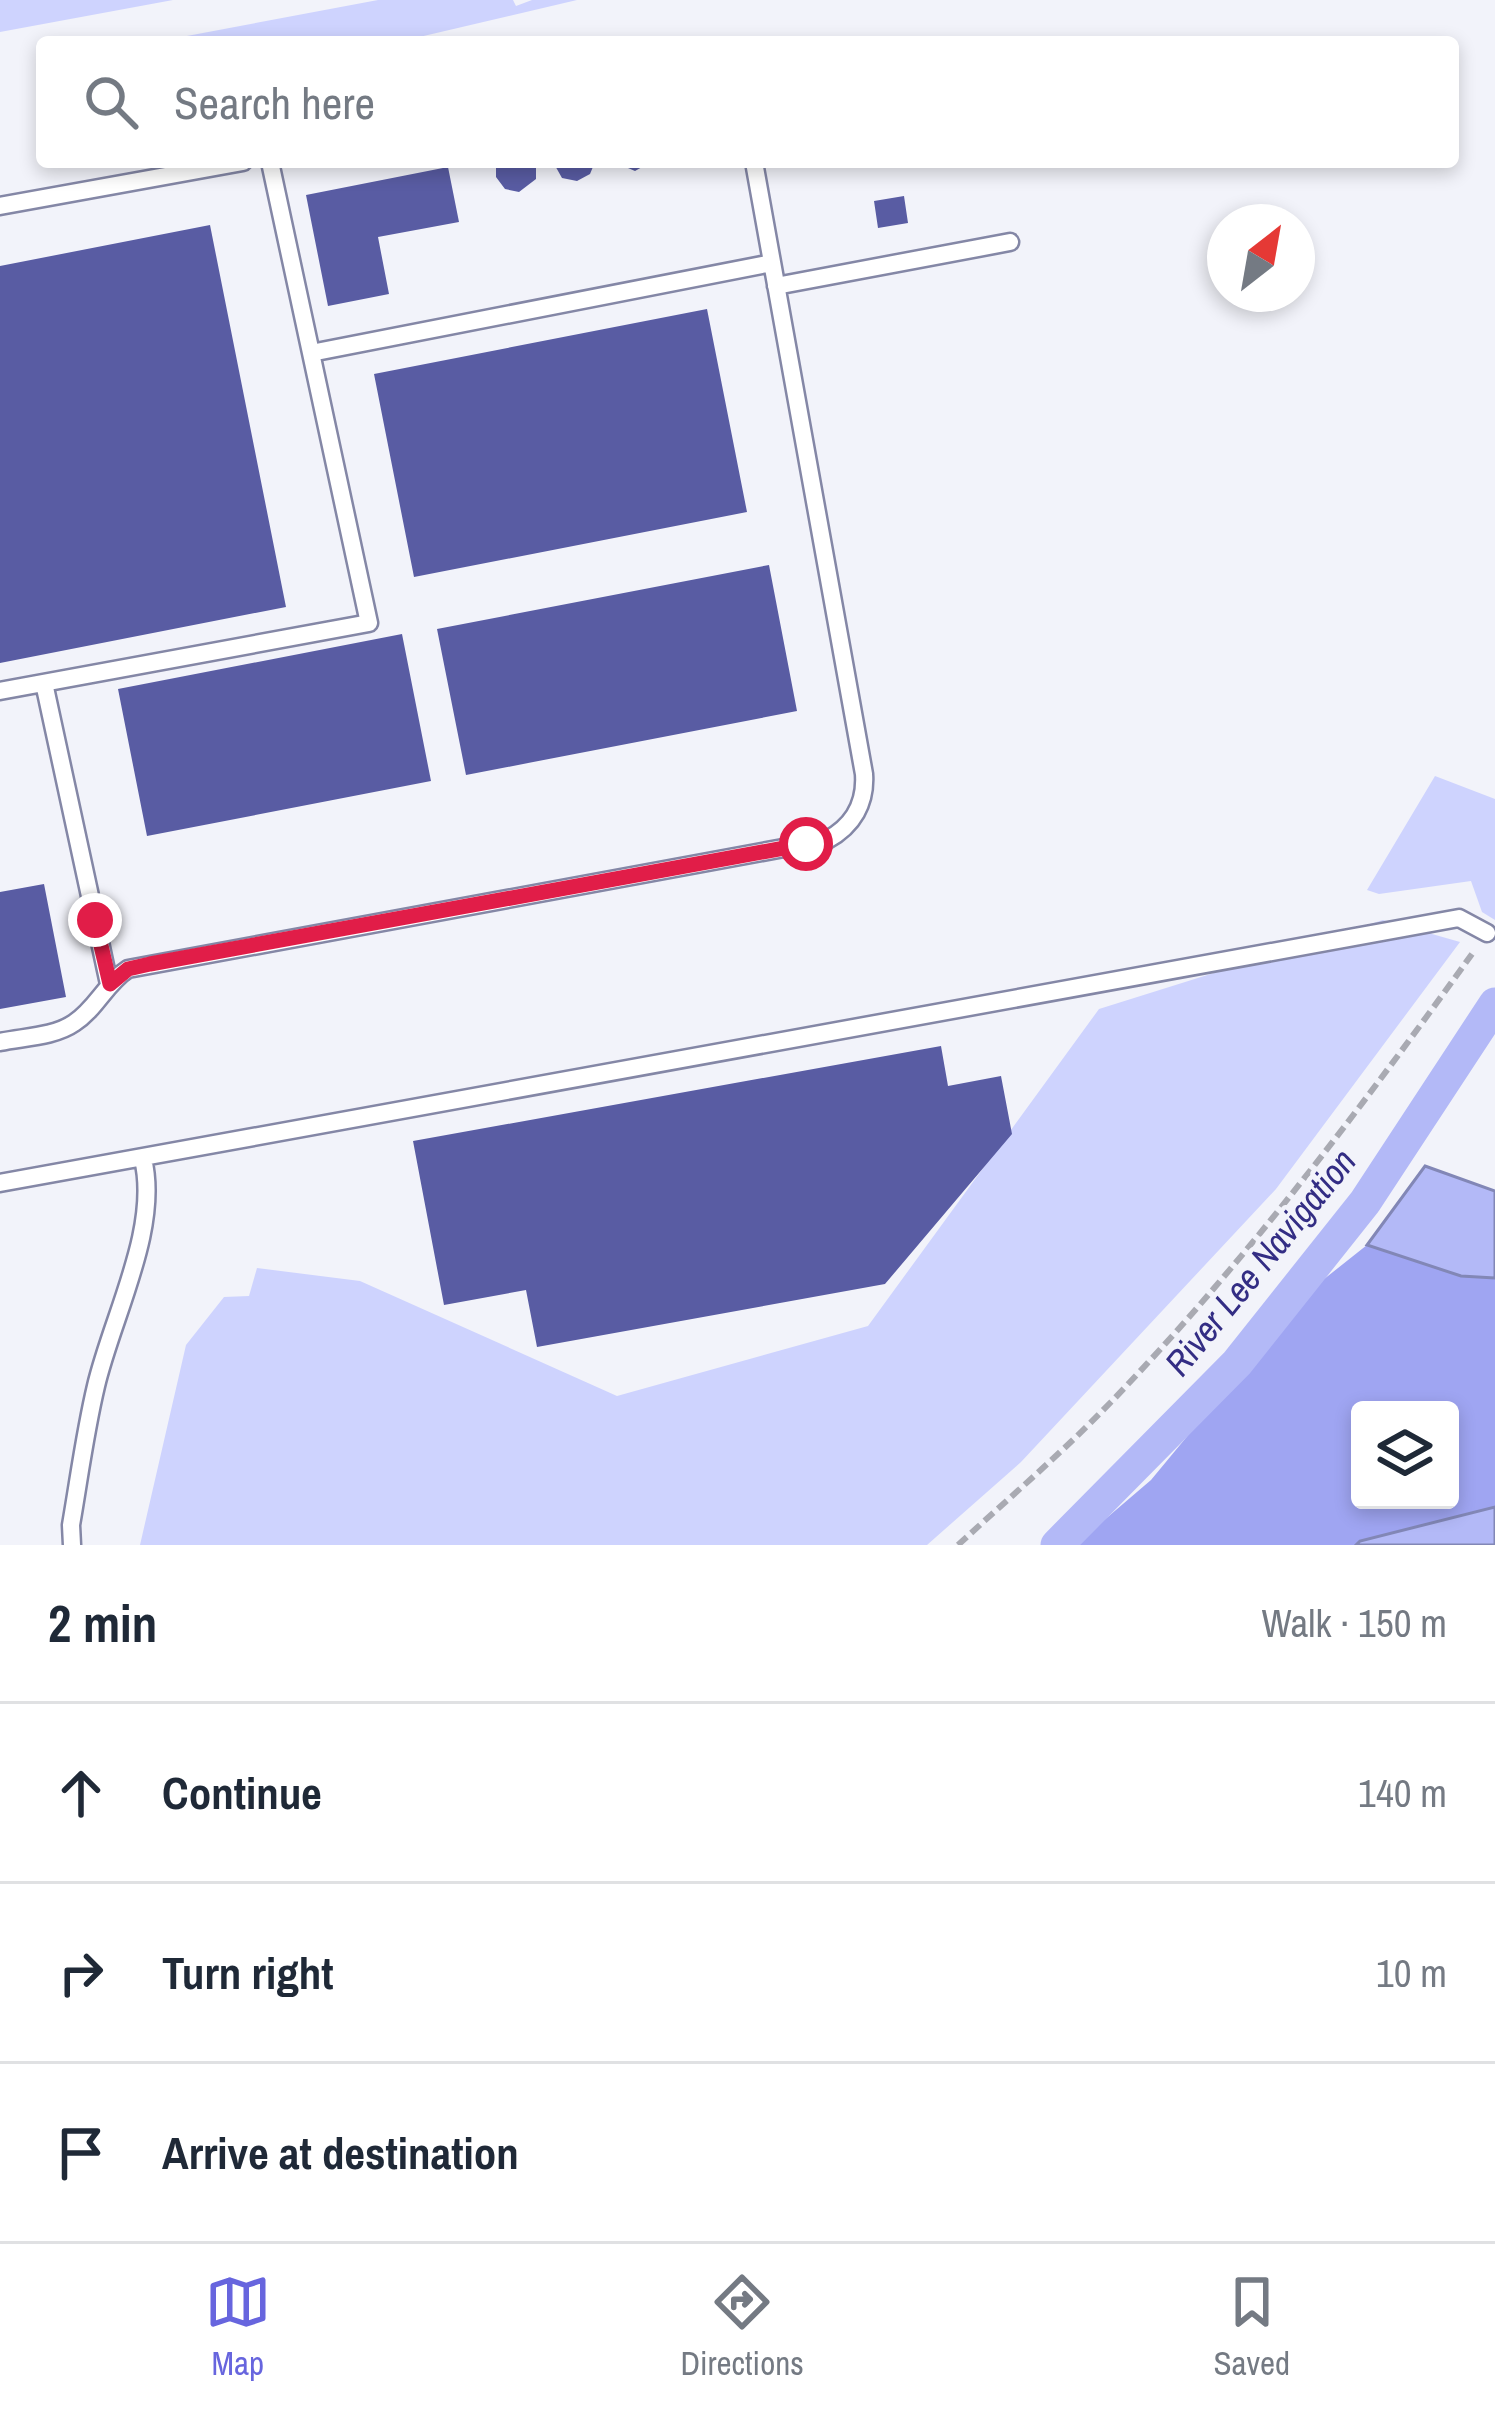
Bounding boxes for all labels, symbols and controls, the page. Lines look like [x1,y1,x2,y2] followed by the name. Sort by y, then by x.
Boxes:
[36,36,1459,168] search box
[78,69,144,135] icon: search
[174,72,375,133] text: Search here
[1207,204,1315,312] north arrow
[779,817,833,871] route start
[68,893,122,947] route end
[1154,1138,1366,1386] water label: River Lee Navigation
[1351,1401,1459,1509] map controls
[1351,1401,1459,1509] button: layers
[48,1589,157,1658] text: 2 min
[1262,1597,1447,1649] text: Walk · 150 m
[48,1760,114,1826] icon: ahead
[162,1762,322,1823] text: Continue
[1358,1767,1447,1819] text: 140 m
[48,1940,114,2006] icon: right
[162,1942,334,2003] text: Turn right
[1376,1947,1447,1999] text: 10 m
[48,2120,114,2186] icon: arrive
[162,2122,519,2183] text: Arrive at destination
[205,2269,271,2385] tab: Map
[680,2269,804,2385] tab: Directions
[1213,2269,1290,2385] tab: Saved

